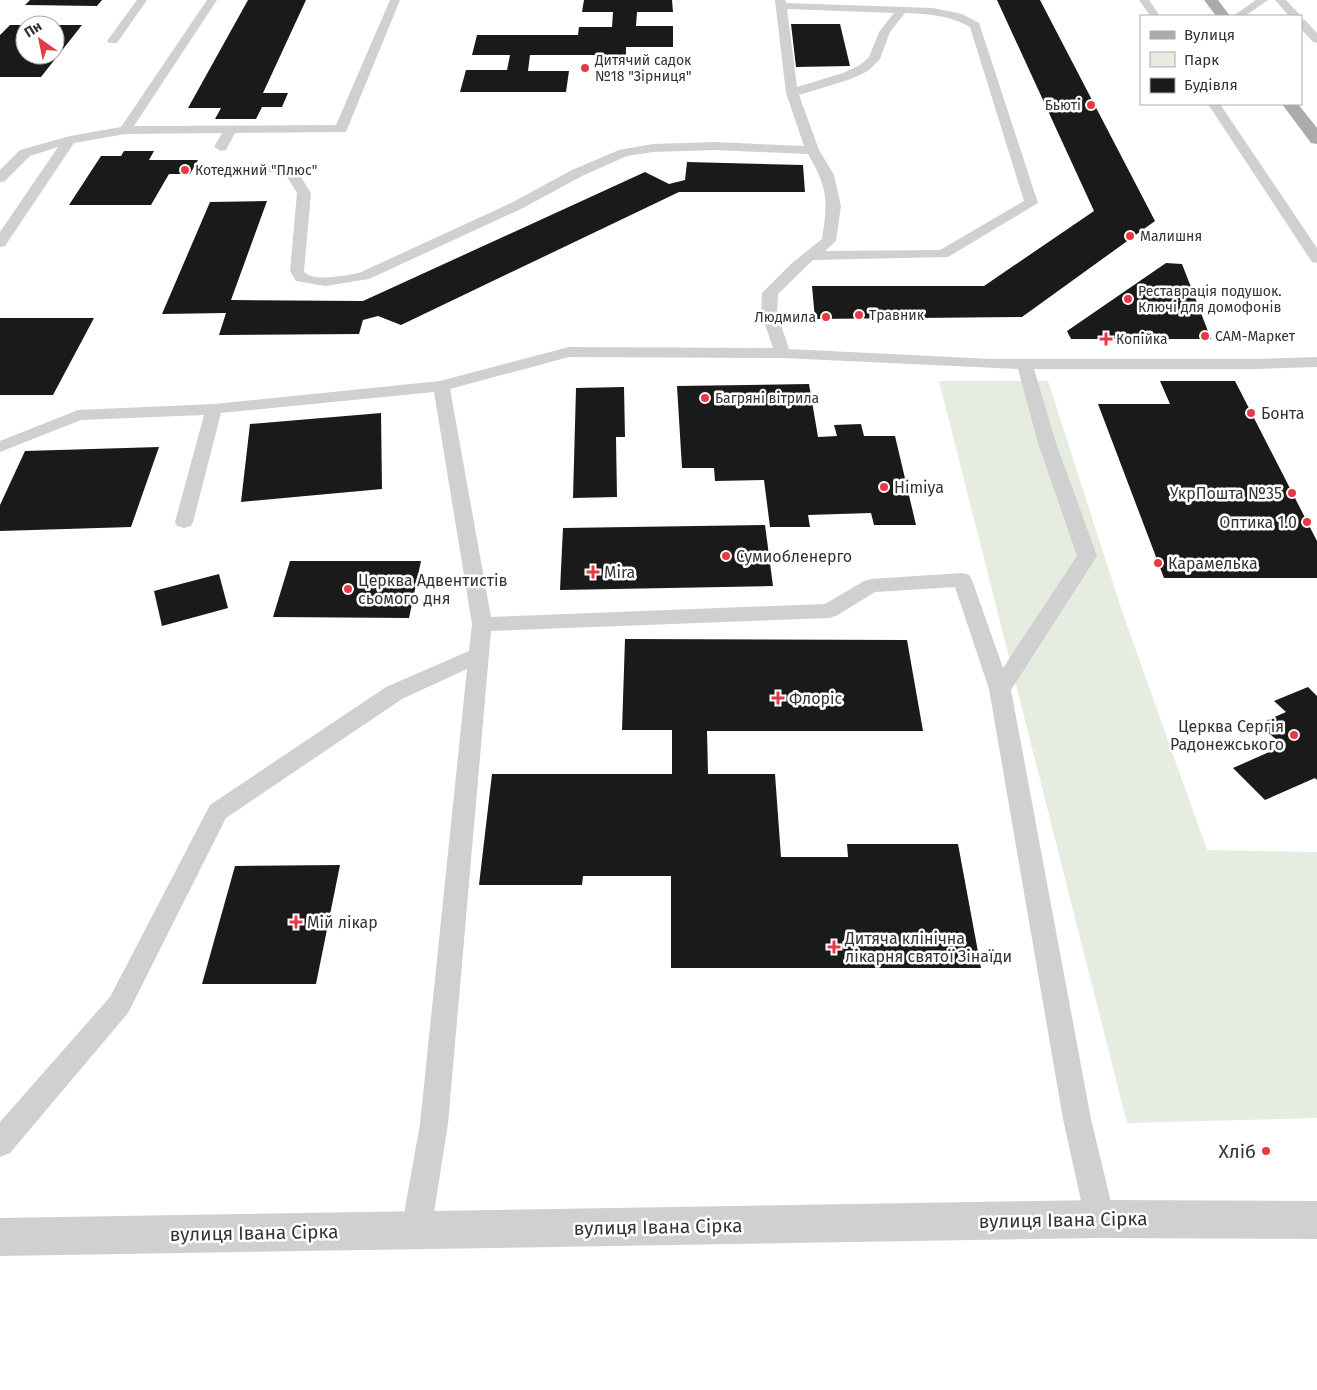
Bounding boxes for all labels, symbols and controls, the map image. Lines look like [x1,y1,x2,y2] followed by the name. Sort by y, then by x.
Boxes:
[15,15,65,65] north arrow
[1140,15,1302,105] legend
[21,18,45,41] text: Пн
[1184,26,1235,44] text: Вулиця
[1184,51,1219,69] text: Парк
[594,52,692,85] place label: Дитячий садок №18 "Зірниця"
[579,62,591,74] marker: Дитячий садок №18 "Зірниця"
[1184,76,1238,94] text: Будівля
[1045,97,1081,114] place label: Бьюті
[1085,99,1097,111] marker: Бьюті
[195,162,317,179] place label: Котеджний "Плюс"
[179,164,191,176] marker: Котеджний "Плюс"
[1140,228,1202,245] place label: Малишня
[1124,230,1136,242] marker: Малишня
[1138,283,1282,316] place label: Реставрація подушок. Ключі для домофонів
[1122,293,1134,305] marker: Реставрація подушок. Ключі для домофонів
[869,307,925,324] place label: Травник
[755,309,816,326] place label: Людмила
[853,309,865,321] marker: Травник
[820,311,832,323] marker: Людмила
[1215,328,1296,345] place label: САМ-Маркет
[1199,330,1211,342] marker: САМ-Маркет
[1116,331,1168,348] place label: Копійка
[1100,333,1112,345] marker: Копійка
[715,390,819,407] place label: Багряні вітрила
[699,392,711,404] marker: Багряні вітрила
[1261,404,1304,423] place label: Бонта
[1245,407,1257,419] marker: Бонта
[894,478,944,497] place label: Himiya
[878,481,890,493] marker: Himiya
[1170,484,1282,503] place label: УкрПошта №35
[1286,487,1298,499] marker: УкрПошта №35
[1219,513,1297,532] place label: Оптика 1.0
[1301,516,1313,528] marker: Оптика 1.0
[736,547,852,566] place label: Сумиобленерго
[720,550,732,562] marker: Сумиобленерго
[1168,554,1258,573] place label: Карамелька
[1152,557,1164,569] marker: Карамелька
[604,563,635,582] place label: Mira
[586,565,600,579] marker: Mira
[358,571,507,608] place label: Церква Адвентистів сьомого дня
[342,583,354,595] marker: Церква Адвентистів сьомого дня
[789,689,843,708] place label: Флоріс
[771,691,785,705] marker: Флоріс
[1170,717,1284,754] place label: Церква Сергія Радонежського
[1288,729,1300,741] marker: Церква Сергія Радонежського
[307,913,378,932] place label: Мій лікар
[289,915,303,929] marker: Мій лікар
[844,929,1012,966] place label: Дитяча клінічна лікарня святої Зінаїди
[827,940,841,954] marker: Дитяча клінічна лікарня святої Зінаїди
[1218,1140,1256,1163] place label: Хліб
[1260,1145,1272,1157] marker: Хліб
[978,1207,1148,1233] street label: вулиця Івана Сірка
[573,1214,743,1240] street label: вулиця Івана Сірка
[169,1220,339,1246] street label: вулиця Івана Сірка

